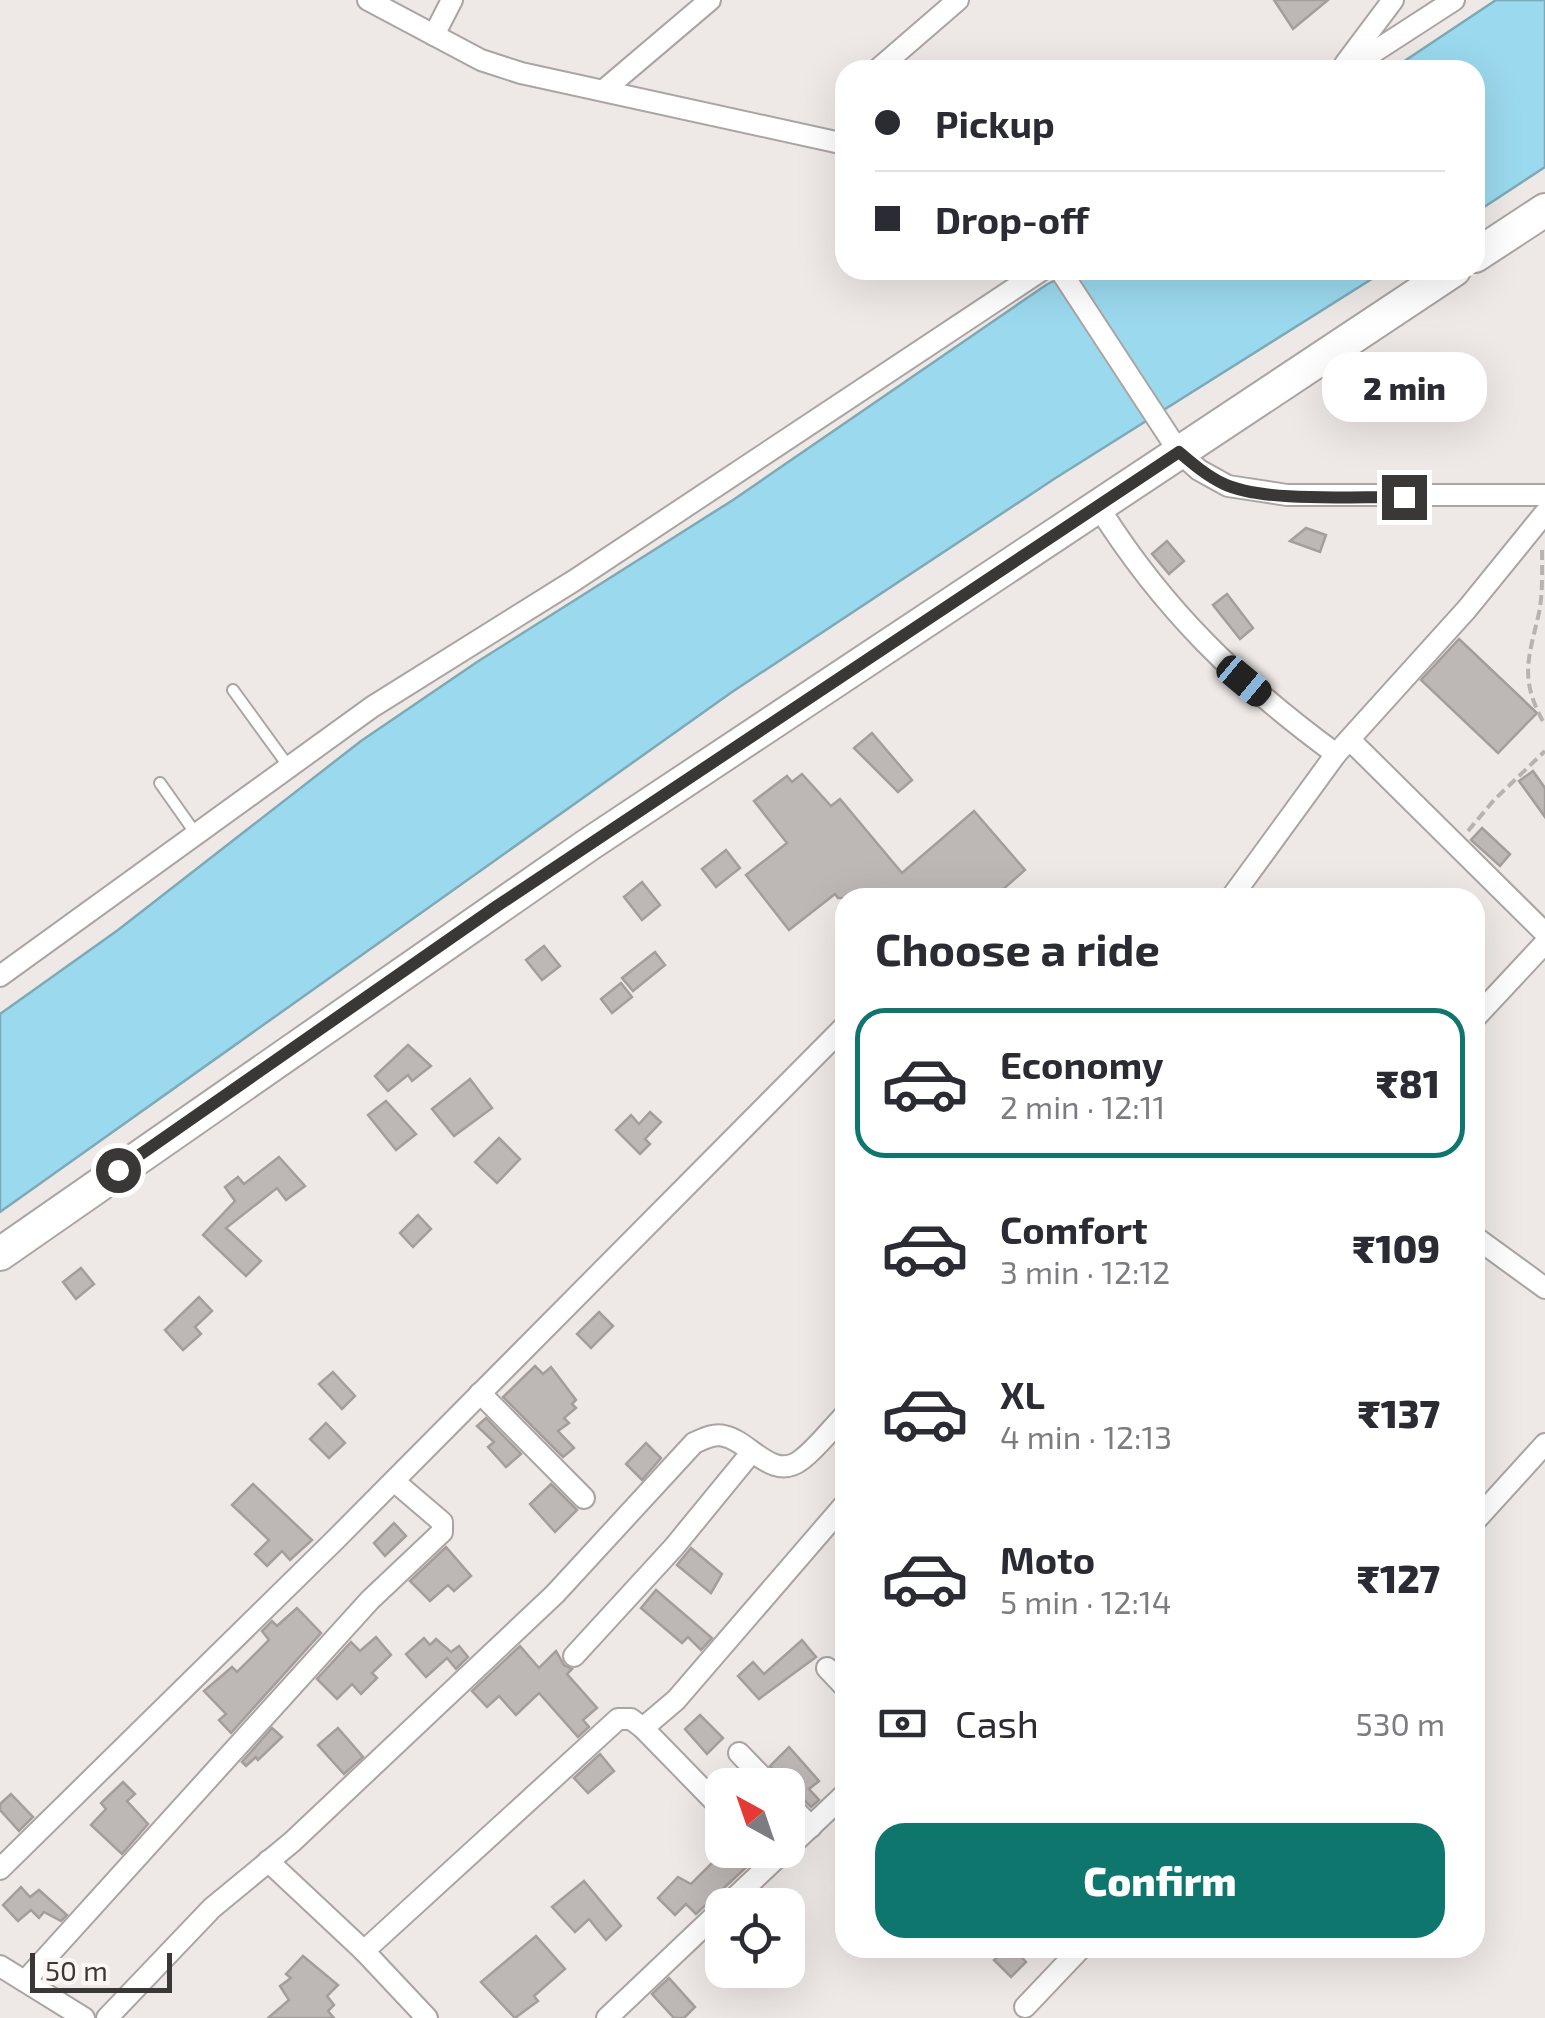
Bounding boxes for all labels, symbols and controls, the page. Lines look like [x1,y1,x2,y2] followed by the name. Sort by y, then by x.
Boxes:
[935,100,1055,146] text: Pickup
[935,196,1089,242] text: Drop-off
[1322,352,1486,422] callout: 2 min
[1363,368,1446,406] text: 2 min
[1382,475,1427,520] route end
[1211,650,1277,712] car
[875,921,1160,975] text: Choose a ride
[880,1038,970,1128] icon: car
[1000,1041,1164,1087] text: Economy
[1376,1060,1440,1106] text: ₹81
[1000,1087,1165,1125] text: 2 min · 12:11
[96,1148,141,1193] route start
[880,1203,970,1293] icon: car
[1000,1206,1148,1252] text: Comfort
[1353,1225,1440,1271] text: ₹109
[1000,1252,1170,1290] text: 3 min · 12:12
[880,1368,970,1458] icon: car
[1000,1371,1045,1417] text: XL
[1358,1390,1440,1436] text: ₹137
[1000,1417,1172,1455] text: 4 min · 12:13
[880,1533,970,1623] icon: car
[1000,1536,1095,1582] text: Moto
[1357,1555,1440,1601] text: ₹127
[1000,1582,1171,1620] text: 5 min · 12:14
[875,1696,930,1751] icon: cash
[955,1700,1039,1746] text: Cash
[1356,1704,1445,1742] text: 530 m
[705,1768,805,1868] north arrow
[705,1768,805,1988] map controls
[875,1823,1445,1938] button: Confirm
[705,1888,805,1988] button: locate
[30,1948,172,1992] scale bar
[45,1953,108,1987] text: 50 m

